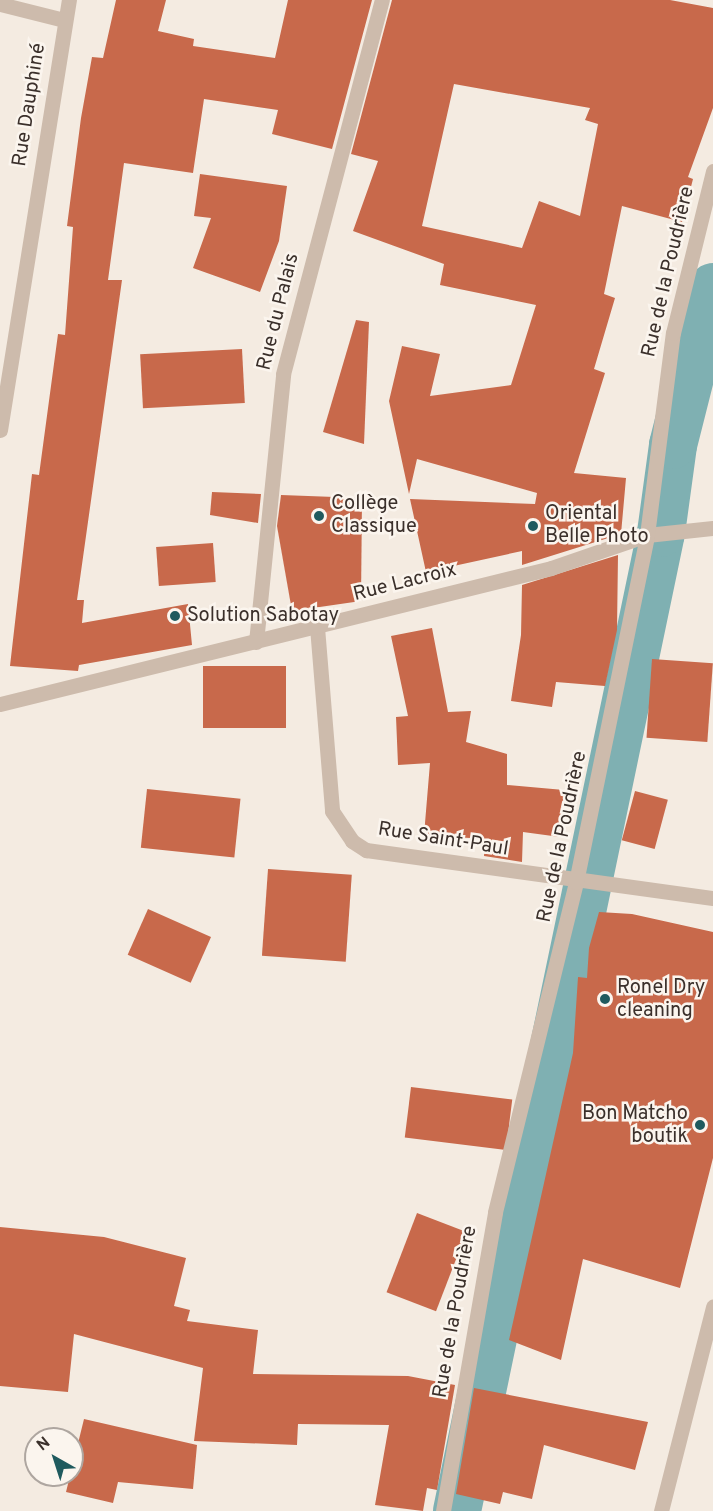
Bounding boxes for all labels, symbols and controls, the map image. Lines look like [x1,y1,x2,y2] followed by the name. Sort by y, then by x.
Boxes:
[8,42,52,168] street label: Rue Dauphiné
[638,184,700,360] street label: Rue de la Poudrière
[253,251,305,373] street label: Rue du Palais
[331,492,417,539] place label: Collège Classique
[545,502,649,549] place label: Oriental Belle Photo
[312,509,326,523] marker: Collège Classique
[526,519,540,533] marker: Oriental Belle Photo
[351,559,459,607] street label: Rue Lacroix
[187,604,339,628] place label: Solution Sabotay
[168,609,182,623] marker: Solution Sabotay
[533,749,593,925] street label: Rue de la Poudrière
[376,818,510,862] street label: Rue Saint-Paul
[617,976,705,1023] place label: Ronel Dry cleaning
[598,992,612,1006] marker: Ronel Dry cleaning
[582,1102,688,1149] place label: Bon Matcho boutik
[693,1118,707,1132] marker: Bon Matcho boutik
[429,1224,483,1400] street label: Rue de la Poudrière
[24,1427,84,1487] north arrow
[33,1433,55,1456] text: N

